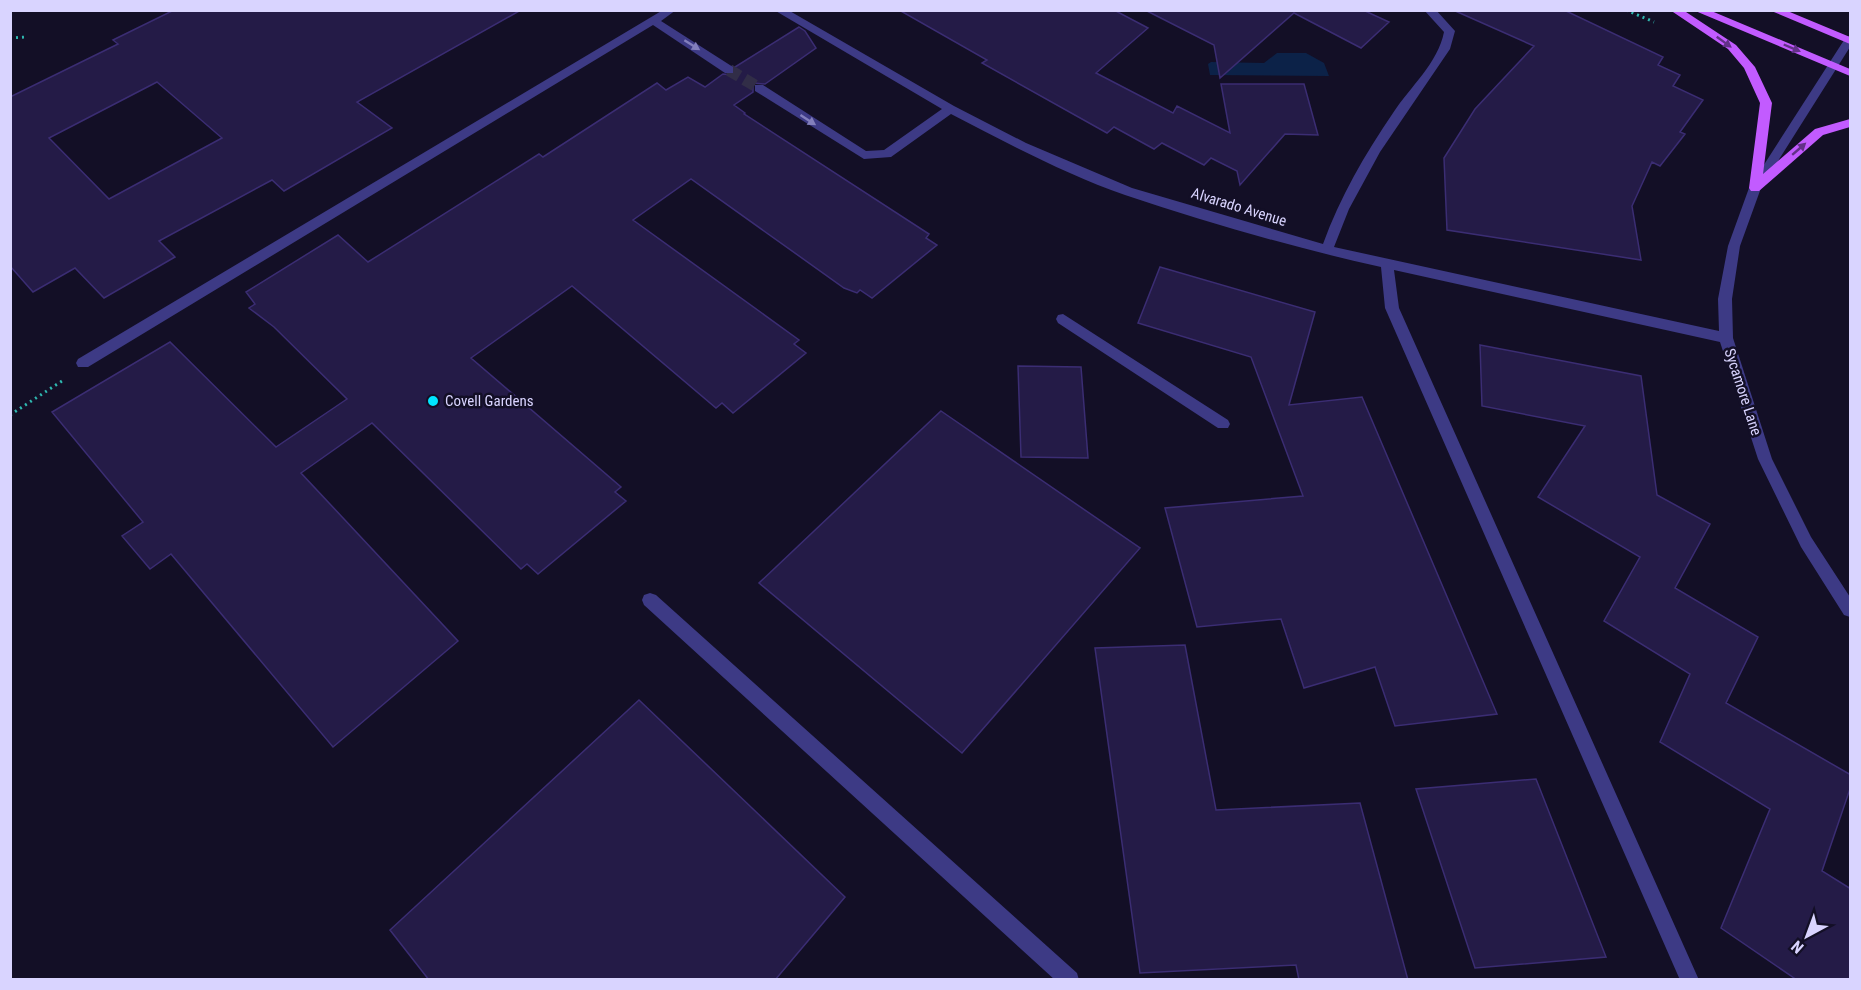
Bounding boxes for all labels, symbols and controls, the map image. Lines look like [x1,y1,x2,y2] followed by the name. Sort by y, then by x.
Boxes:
[1716,36,1732,48] one-way arrow
[684,39,700,50] one-way arrow
[1783,43,1801,53] one-way arrow
[800,114,816,125] one-way arrow
[1791,143,1807,156] one-way arrow
[1189,184,1289,230] street label: Alvarado Avenue
[1720,346,1766,438] street label: Sycamore Lane
[445,392,534,410] place label: Covell Gardens
[426,394,440,408] marker: Covell Gardens
[1777,906,1837,966] north arrow
[1788,937,1807,957] text: N

